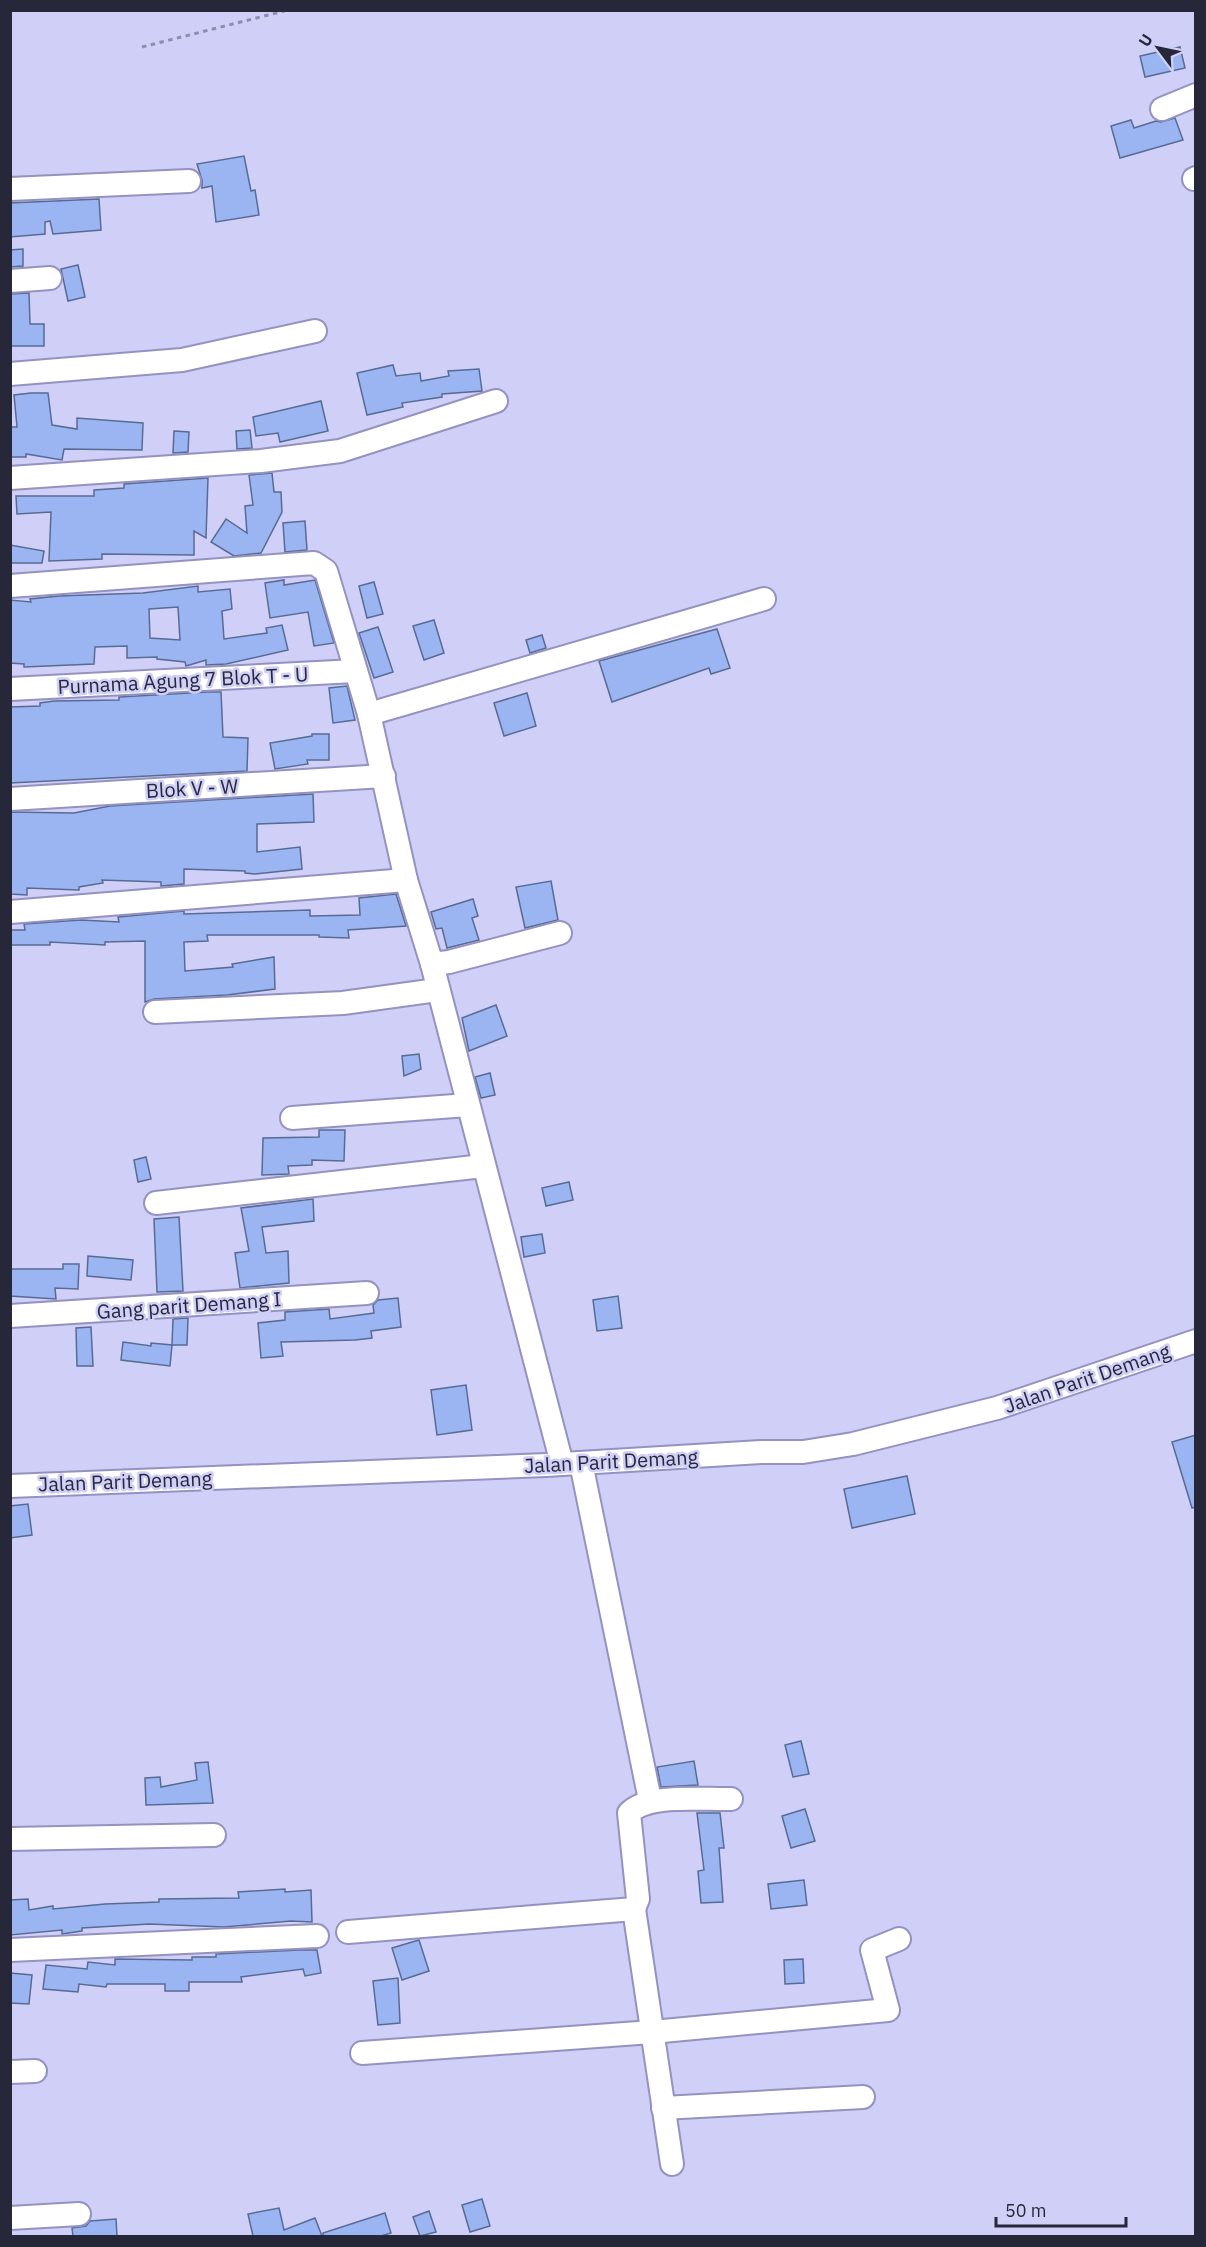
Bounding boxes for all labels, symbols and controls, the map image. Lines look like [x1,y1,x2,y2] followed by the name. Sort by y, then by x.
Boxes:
[1128,18,1188,78] north arrow
[1134,30,1157,50] text: U
[57,660,309,700] street label: Purnama Agung 7 Blok T - U
[145,772,239,804] street label: Blok V - W
[96,1285,282,1325] street label: Gang parit Demang I
[1000,1337,1174,1419] street label: Jalan Parit Demang
[523,1443,699,1479] street label: Jalan Parit Demang
[37,1464,213,1498] street label: Jalan Parit Demang
[996,2190,1126,2228] scale bar
[1005,2199,1047,2222] text: 50 m

